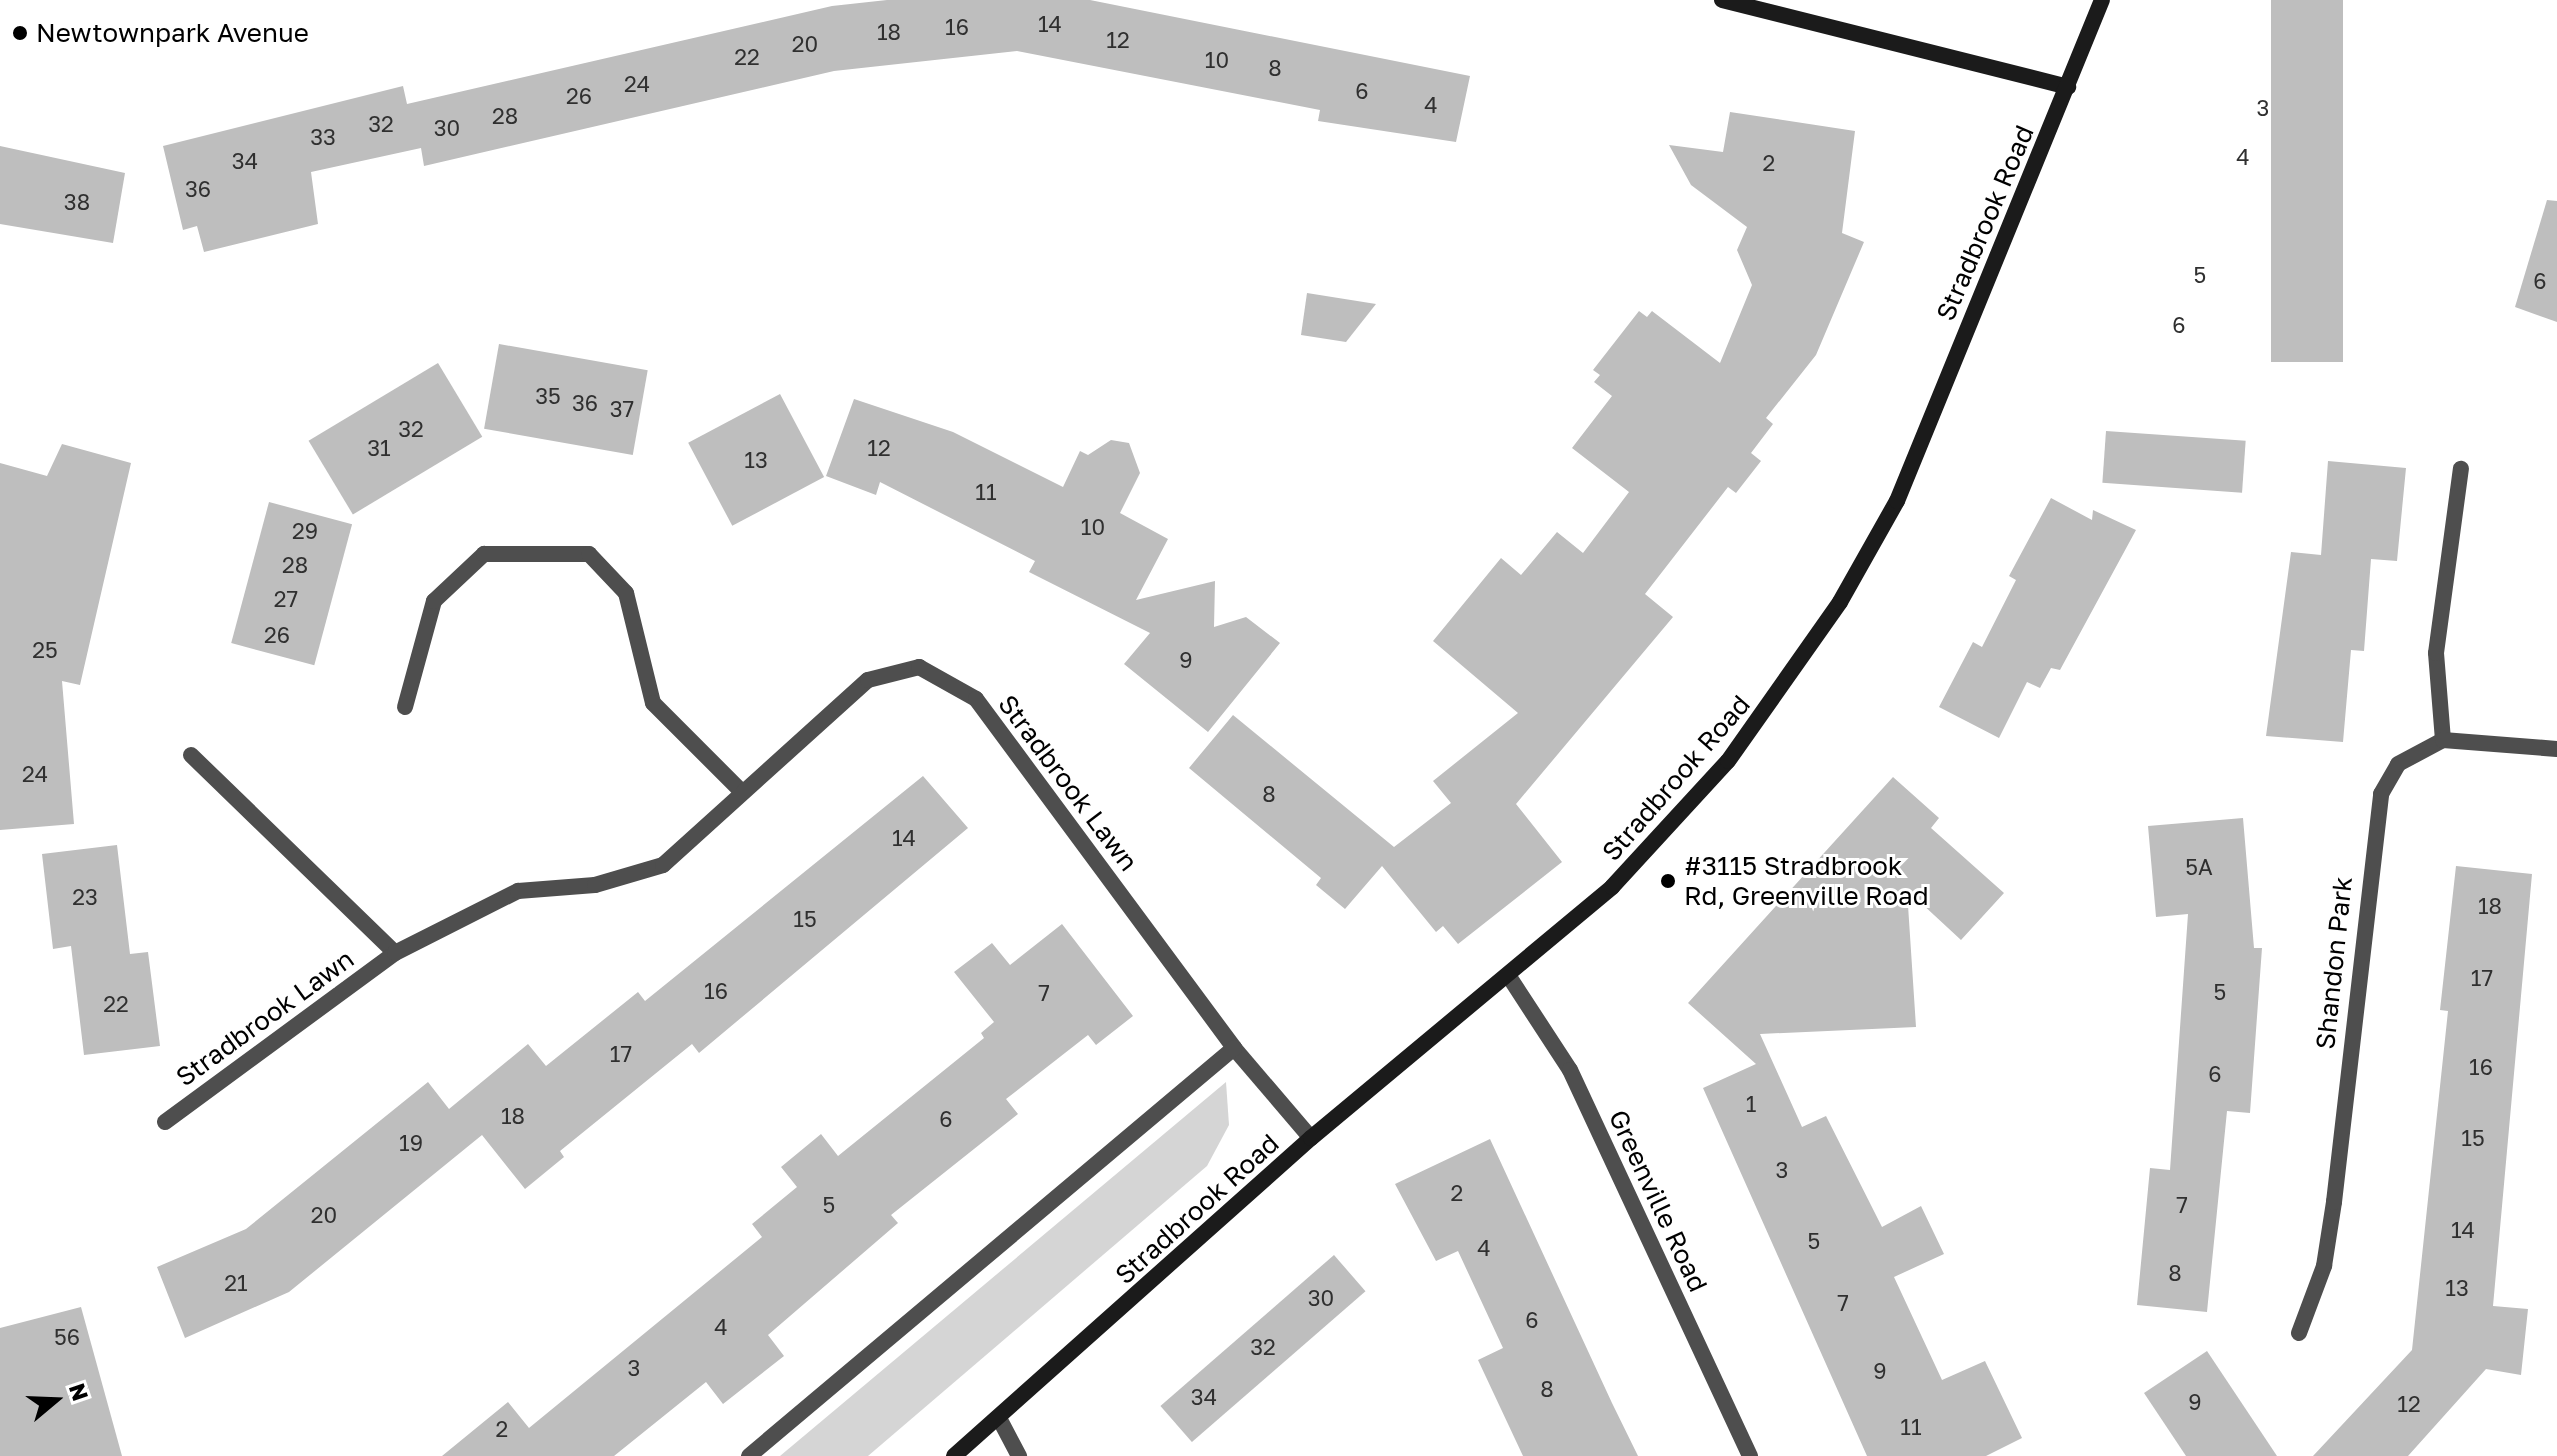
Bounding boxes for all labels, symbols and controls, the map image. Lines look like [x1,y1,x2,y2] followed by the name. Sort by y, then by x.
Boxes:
[1038,11,1062,37] house number: 14
[945,14,969,40] house number: 16
[36,17,309,49] place label: Newtownpark Avenue
[877,19,901,45] house number: 18
[11,24,29,42] marker: Newtownpark Avenue
[1106,27,1130,53] house number: 12
[792,31,818,57] house number: 20
[734,44,760,70] house number: 22
[1205,47,1229,73] house number: 10
[1268,55,1282,81] house number: 8
[624,71,650,97] house number: 24
[1355,78,1369,104] house number: 6
[566,83,592,109] house number: 26
[1424,92,1438,118] house number: 4
[2257,95,2269,121] house number: 3
[492,103,518,129] house number: 28
[368,111,394,137] house number: 32
[434,115,460,141] house number: 30
[1930,121,2040,325] street label: Stradbrook Road
[310,124,336,150] house number: 33
[2236,144,2250,170] house number: 4
[232,148,258,174] house number: 34
[1763,150,1775,176] house number: 2
[185,176,211,202] house number: 36
[64,189,90,215] house number: 38
[2194,262,2206,288] house number: 5
[2533,268,2547,294] house number: 6
[2172,312,2186,338] house number: 6
[535,383,561,409] house number: 35
[572,390,598,416] house number: 36
[610,396,634,422] house number: 37
[398,416,424,442] house number: 32
[367,435,391,461] house number: 31
[867,435,891,461] house number: 12
[744,447,768,473] house number: 13
[975,479,997,505] house number: 11
[1081,514,1105,540] house number: 10
[292,518,318,544] house number: 29
[282,552,308,578] house number: 28
[274,586,298,612] house number: 27
[264,622,290,648] house number: 26
[32,637,58,663] house number: 25
[1179,647,1193,673] house number: 9
[992,689,1144,877] street label: Stradbrook Lawn
[1596,689,1756,867] street label: Stradbrook Road
[22,761,48,787] house number: 24
[1262,781,1276,807] house number: 8
[892,825,916,851] house number: 14
[1684,850,1929,912] place label: #3115 Stradbrook Rd, Greenville Road
[2185,854,2213,880] house number: 5A
[1659,872,1677,890] marker: #3115 Stradbrook Rd, Greenville Road
[2309,875,2359,1051] street label: Shandon Park
[72,884,98,910] house number: 23
[2478,893,2502,919] house number: 18
[793,906,817,932] house number: 15
[170,943,360,1093] street label: Stradbrook Lawn
[2471,965,2493,991] house number: 17
[704,978,728,1004] house number: 16
[2214,979,2226,1005] house number: 5
[1038,980,1050,1006] house number: 7
[103,991,129,1017] house number: 22
[610,1041,632,1067] house number: 17
[2469,1054,2493,1080] house number: 16
[2208,1061,2222,1087] house number: 6
[1746,1091,1756,1117] house number: 1
[501,1103,525,1129] house number: 18
[1602,1105,1714,1297] street label: Greenville Road
[939,1106,953,1132] house number: 6
[2461,1125,2485,1151] house number: 15
[1109,1127,1285,1291] street label: Stradbrook Road
[399,1130,423,1156] house number: 19
[1776,1157,1788,1183] house number: 3
[1451,1180,1463,1206] house number: 2
[823,1192,835,1218] house number: 5
[2176,1192,2188,1218] house number: 7
[311,1202,337,1228] house number: 20
[2451,1217,2475,1243] house number: 14
[1808,1228,1820,1254] house number: 5
[1477,1235,1491,1261] house number: 4
[2168,1260,2182,1286] house number: 8
[224,1270,248,1296] house number: 21
[2445,1275,2469,1301] house number: 13
[1308,1285,1334,1311] house number: 30
[1837,1290,1849,1316] house number: 7
[1525,1307,1539,1333] house number: 6
[714,1314,728,1340] house number: 4
[54,1324,80,1350] house number: 56
[1250,1334,1276,1360] house number: 32
[628,1355,640,1381] house number: 3
[1873,1358,1887,1384] house number: 9
[16,1360,96,1440] north arrow
[1540,1376,1554,1402] house number: 8
[64,1380,95,1404] text: N
[1191,1384,1217,1410] house number: 34
[2188,1389,2202,1415] house number: 9
[2397,1391,2421,1417] house number: 12
[1900,1414,1922,1440] house number: 11
[496,1416,508,1442] house number: 2

